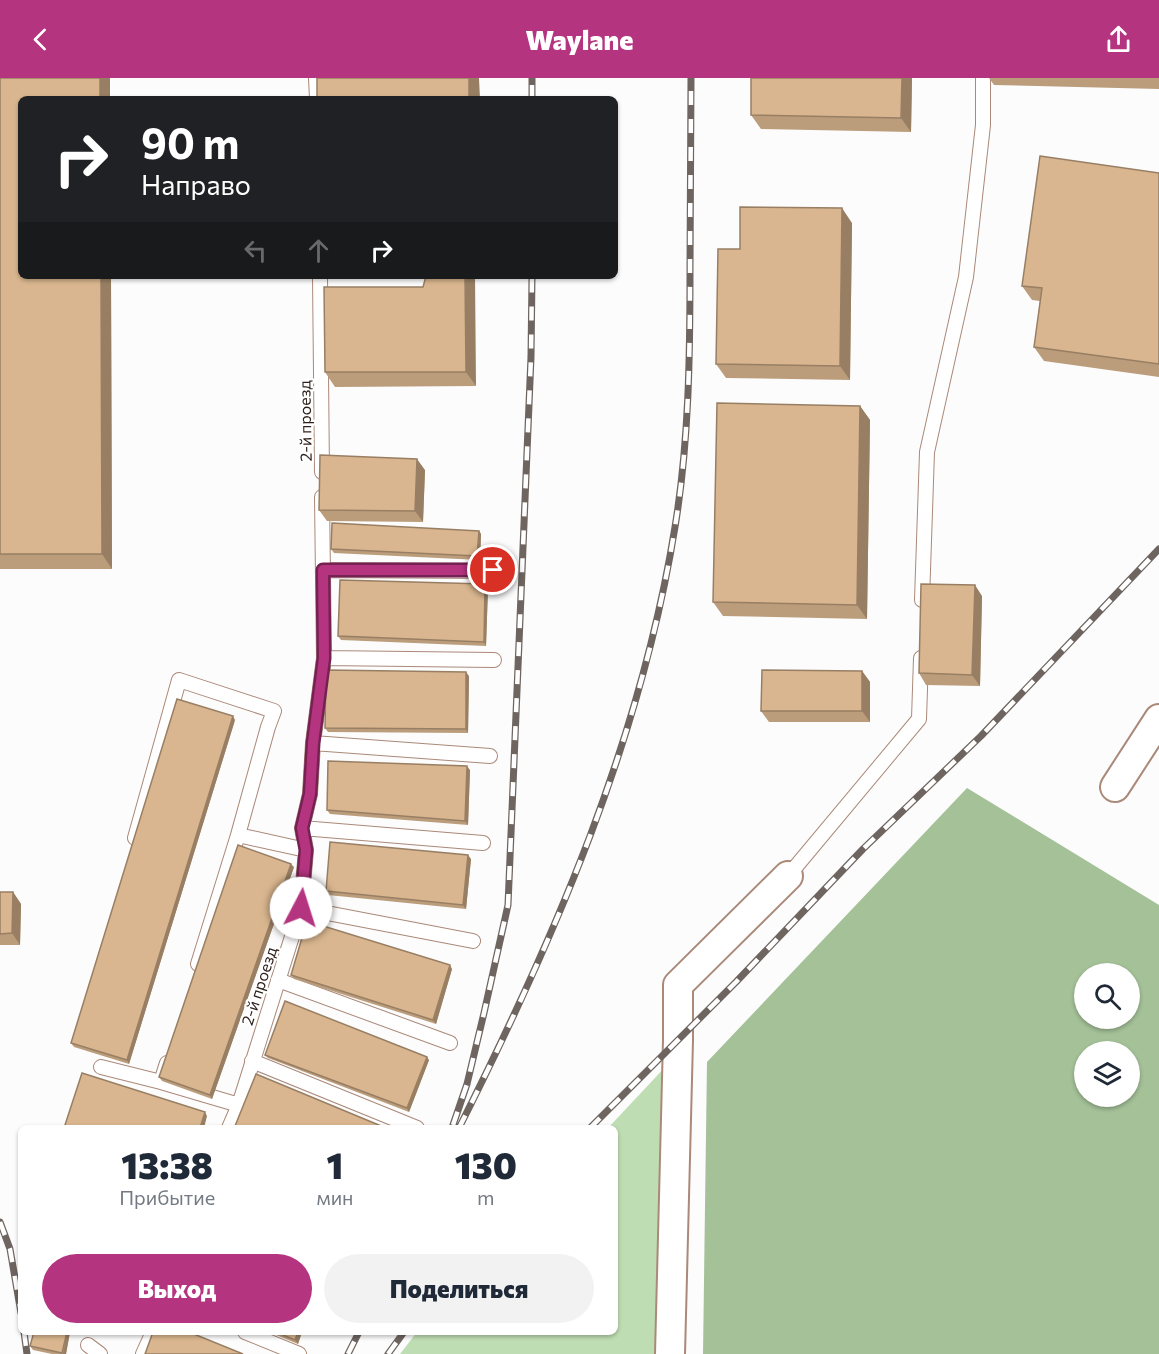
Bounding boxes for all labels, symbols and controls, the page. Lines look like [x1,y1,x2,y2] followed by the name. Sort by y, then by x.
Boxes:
[24,23,57,56] icon: back
[526,23,633,56] text: Waylane
[1102,23,1135,56] icon: share
[141,116,240,168] text: 90 m
[42,120,120,198] icon: right
[141,168,251,201] text: Направо
[239,234,272,267] icon: left
[302,234,335,267] icon: ahead
[365,234,398,267] icon: right
[294,379,315,462] street label: 2-й проезд
[467,544,518,595] pin
[476,553,509,586] icon: arrive
[269,876,333,940] position arrow
[237,944,280,1028] street label: 2-й проезд
[1074,963,1140,1107] map controls
[1074,963,1140,1029] button: search
[1074,1041,1140,1107] button: layers
[121,1142,213,1186] text: 13:38
[327,1142,343,1186] text: 1
[455,1142,517,1186] text: 130
[119,1185,215,1209] text: Прибытие
[316,1185,354,1209] text: мин
[477,1185,494,1209] text: m
[42,1254,312,1323] button: Выход
[324,1254,594,1323] button: Поделиться

